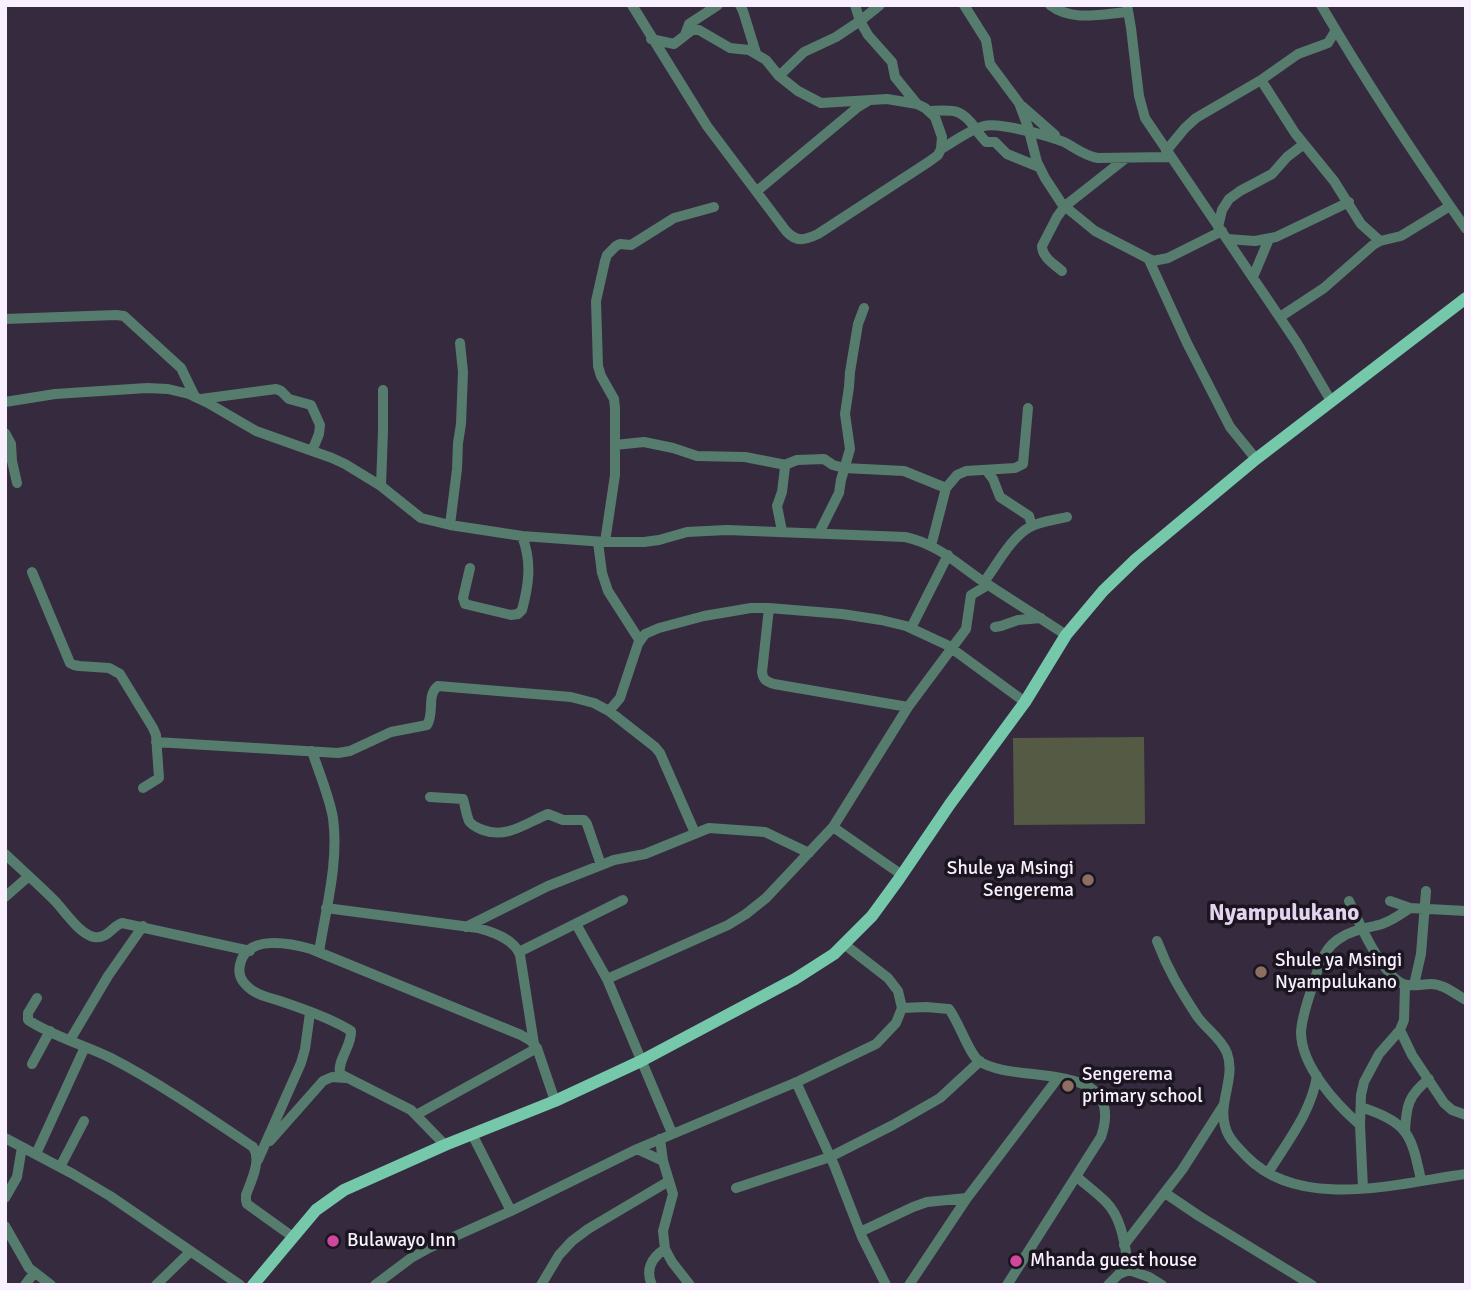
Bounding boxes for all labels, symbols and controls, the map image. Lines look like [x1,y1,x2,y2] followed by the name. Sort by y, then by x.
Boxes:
[947,858,1074,902] place label: Shule ya Msingi Sengerema
[1080,872,1096,888] marker: Shule ya Msingi Sengerema
[1209,900,1359,928] district label: Nyampulukano
[1275,950,1402,994] place label: Shule ya Msingi Nyampulukano
[1253,964,1269,980] marker: Shule ya Msingi Nyampulukano
[1082,1064,1203,1108] place label: Sengerema primary school
[1060,1078,1076,1094] marker: Sengerema primary school
[347,1230,456,1252] place label: Bulawayo Inn
[325,1233,341,1249] marker: Bulawayo Inn
[1030,1250,1197,1272] place label: Mhanda guest house
[1008,1253,1024,1269] marker: Mhanda guest house

